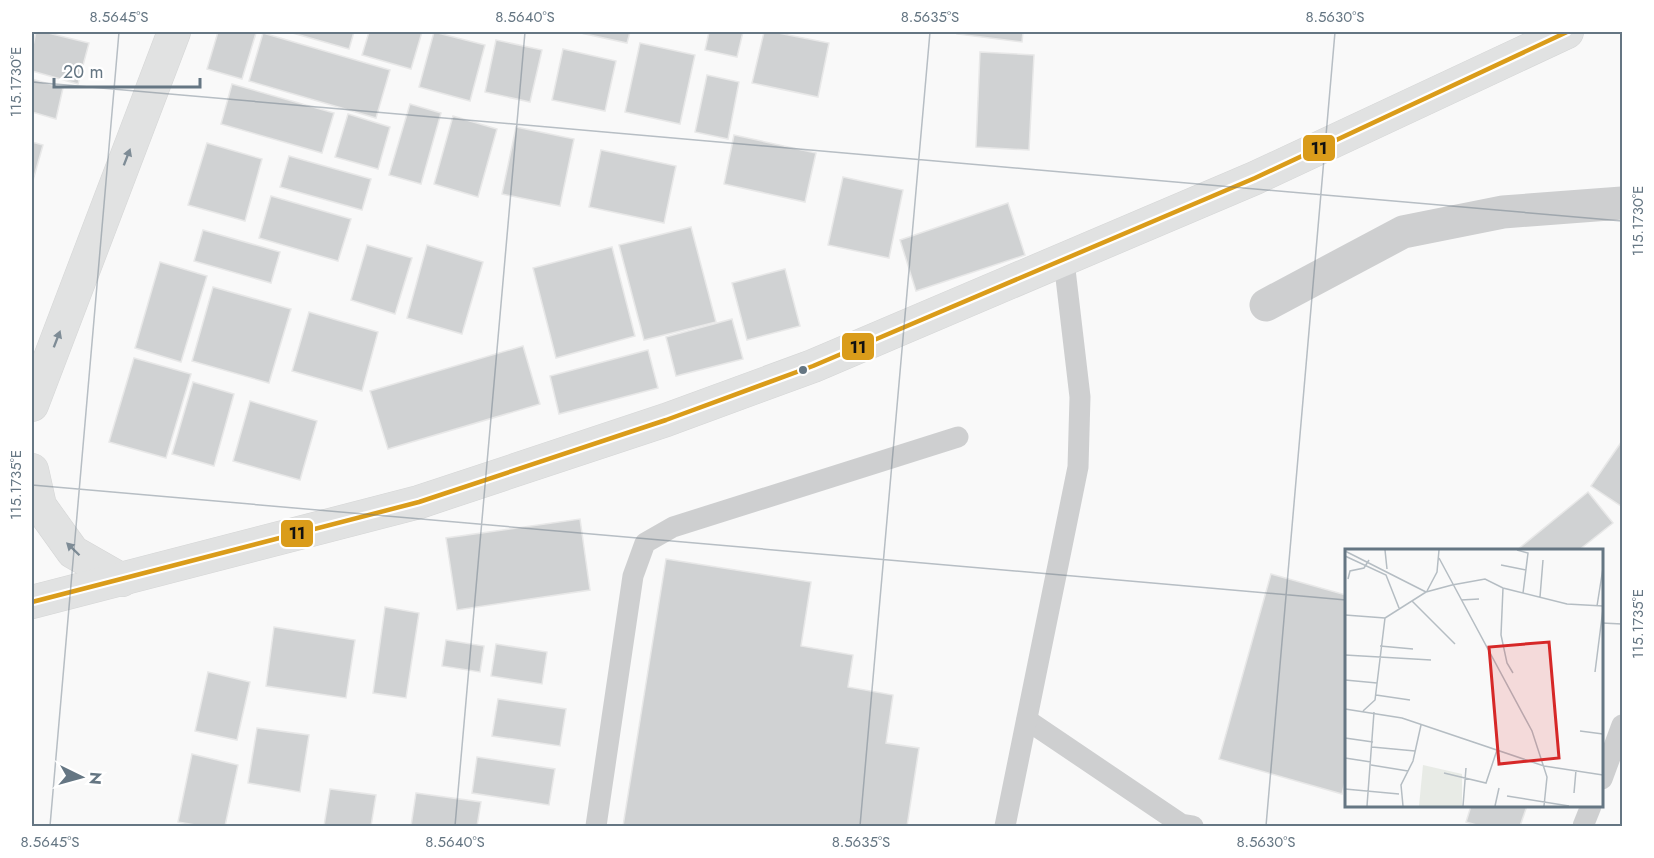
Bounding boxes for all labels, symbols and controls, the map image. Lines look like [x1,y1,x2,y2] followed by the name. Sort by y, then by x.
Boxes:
[89,6,149,28] text: 8.5645°S
[495,6,555,28] text: 8.5640°S
[901,6,959,28] text: 8.5635°S
[1305,6,1365,28] text: 8.5630°S
[5,47,27,117] text: 115.1730°E
[54,51,200,89] scale bar
[63,59,103,85] text: 20 m
[1302,134,1336,162] line badge: 11
[1311,137,1327,160] text: 11
[123,148,132,166] one-way arrow
[1627,186,1649,256] text: 115.1730°E
[53,330,63,348] one-way arrow
[841,332,875,361] line badge: 11
[850,336,866,359] text: 11
[797,364,809,376] unlabelled marker
[5,450,27,520] text: 115.1735°E
[280,519,314,548] line badge: 11
[289,522,305,545] text: 11
[66,542,81,556] one-way arrow
[1345,549,1603,807] inset map
[1627,589,1649,659] text: 115.1735°E
[51,747,111,807] north arrow
[83,771,107,786] text: N
[20,831,80,853] text: 8.5645°S
[425,831,485,853] text: 8.5640°S
[832,831,890,853] text: 8.5635°S
[1236,831,1296,853] text: 8.5630°S

